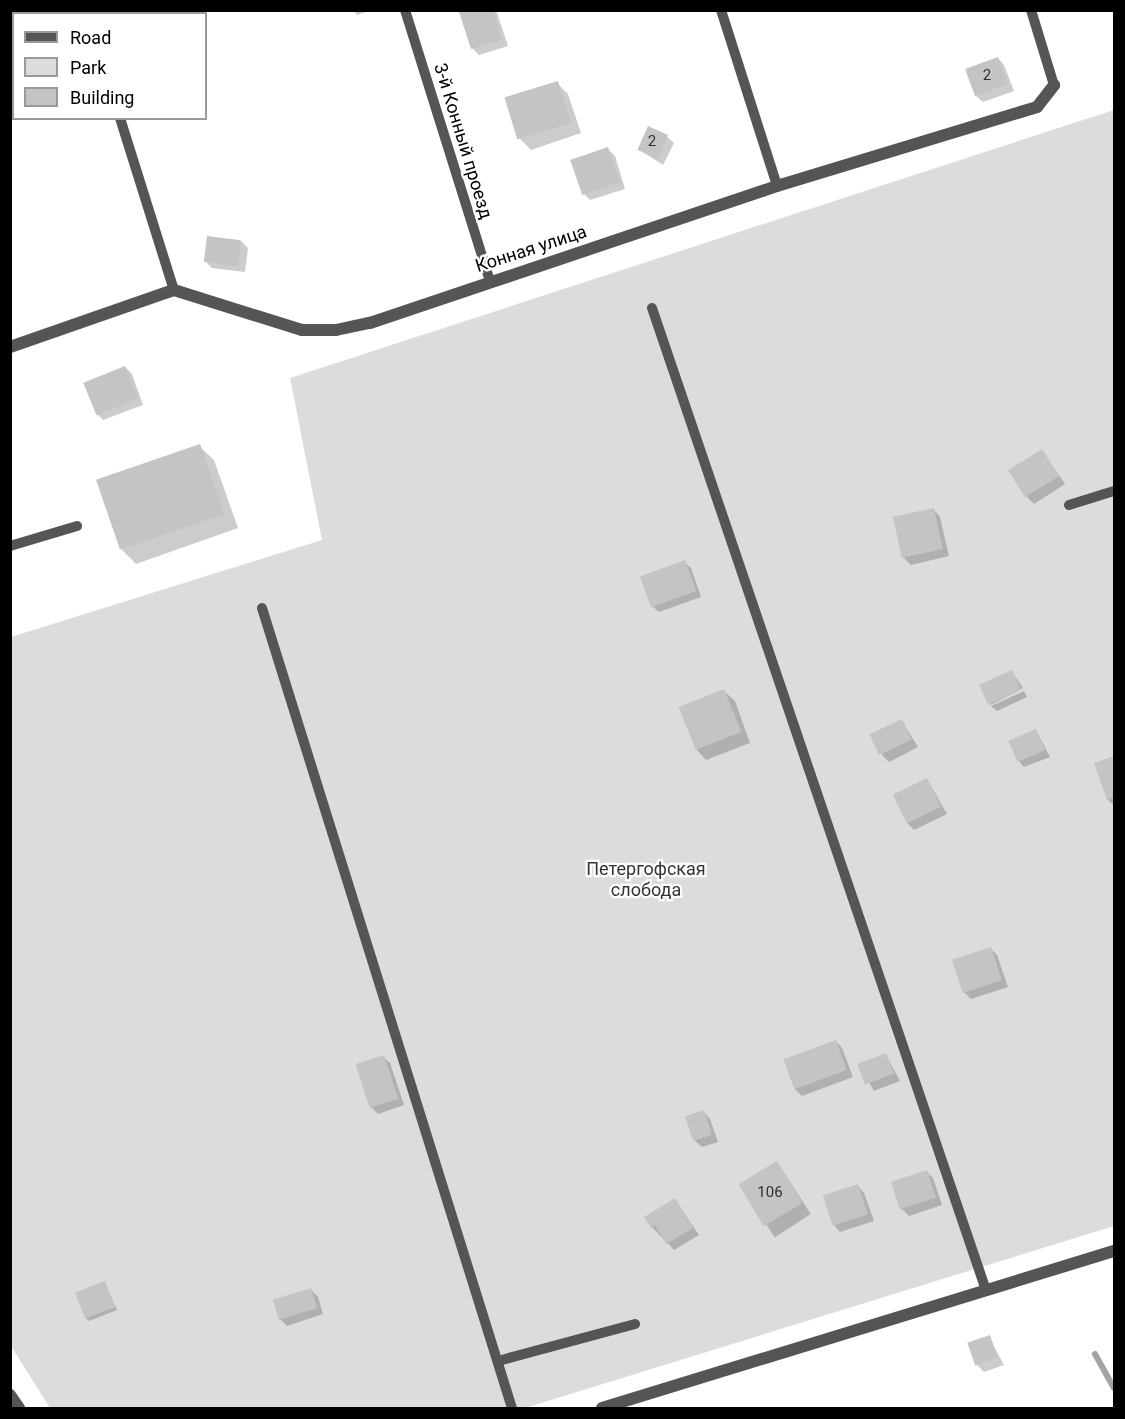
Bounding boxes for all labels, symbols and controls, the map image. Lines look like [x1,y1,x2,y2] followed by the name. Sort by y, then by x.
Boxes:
[12,12,207,120] legend
[70,27,111,48] text: Road
[70,57,106,78] text: Park
[429,61,497,221] street label: 3-й Конный проезд
[983,67,991,85] house number: 2
[70,87,134,108] text: Building
[648,133,656,151] house number: 2
[473,221,589,277] street label: Конная улица
[586,859,706,902] park label: Петергофская слобода
[757,1184,783,1202] house number: 106

